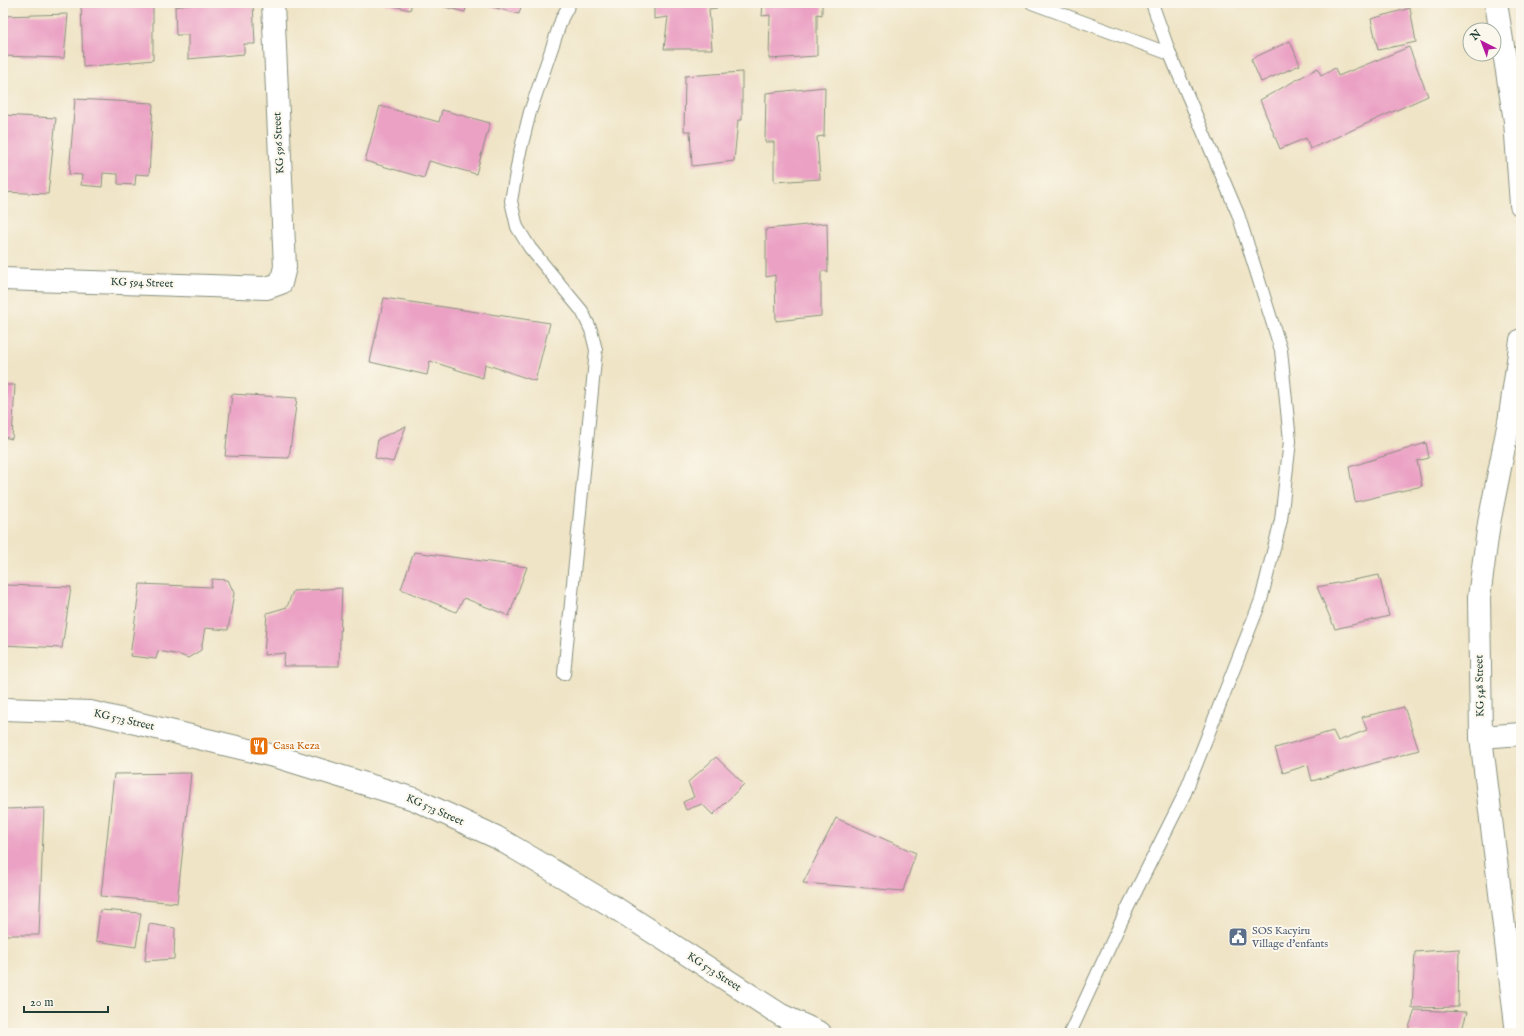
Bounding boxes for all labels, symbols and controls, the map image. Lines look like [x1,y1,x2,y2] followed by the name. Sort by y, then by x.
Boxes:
[1462,22,1502,62] north arrow
[1467,27,1485,44] text: N
[270,111,288,174] street label: KG 596 Street
[110,275,174,291] street label: KG 594 Street
[1472,655,1488,717] street label: KG 548 Street
[92,706,156,734] street label: KG 573 Street
[248,735,270,757] restaurant icon: Casa Keza
[273,739,320,753] place label: Casa Keza
[404,791,466,829] street label: KG 573 Street
[1251,924,1328,951] place label: SOS Kacyiru Village d'enfants
[1227,926,1249,948] public building icon: SOS Kacyiru Village d'enfants
[684,949,744,995] street label: KG 573 Street
[24,988,108,1014] scale bar
[30,995,53,1010] text: 20 m

